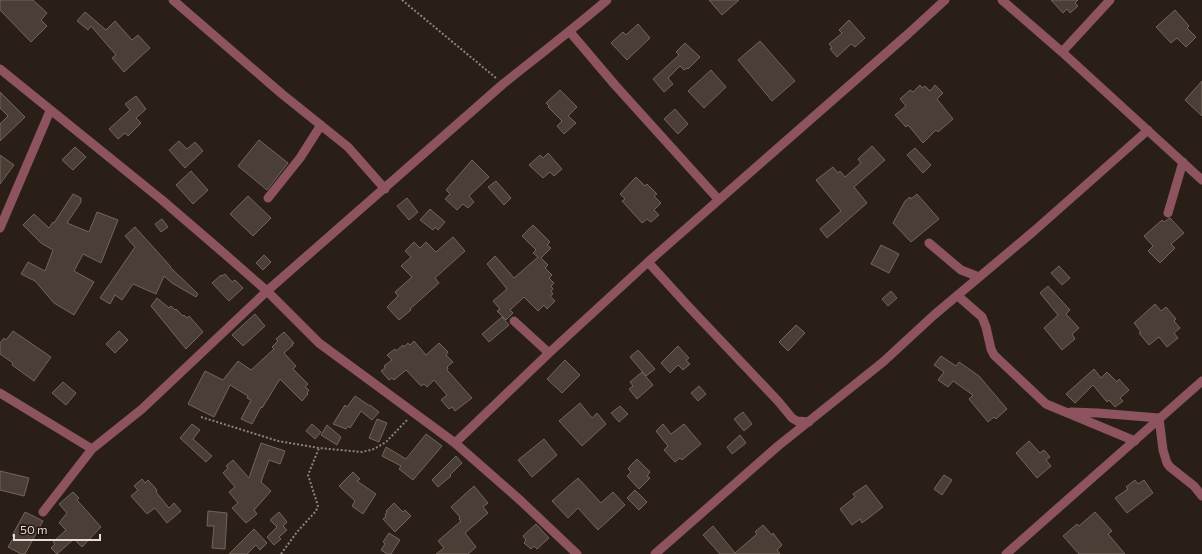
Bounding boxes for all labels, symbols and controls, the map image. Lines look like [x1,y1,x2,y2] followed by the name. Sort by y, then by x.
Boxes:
[14,516,100,542] scale bar
[20,522,48,536] text: 50 m

